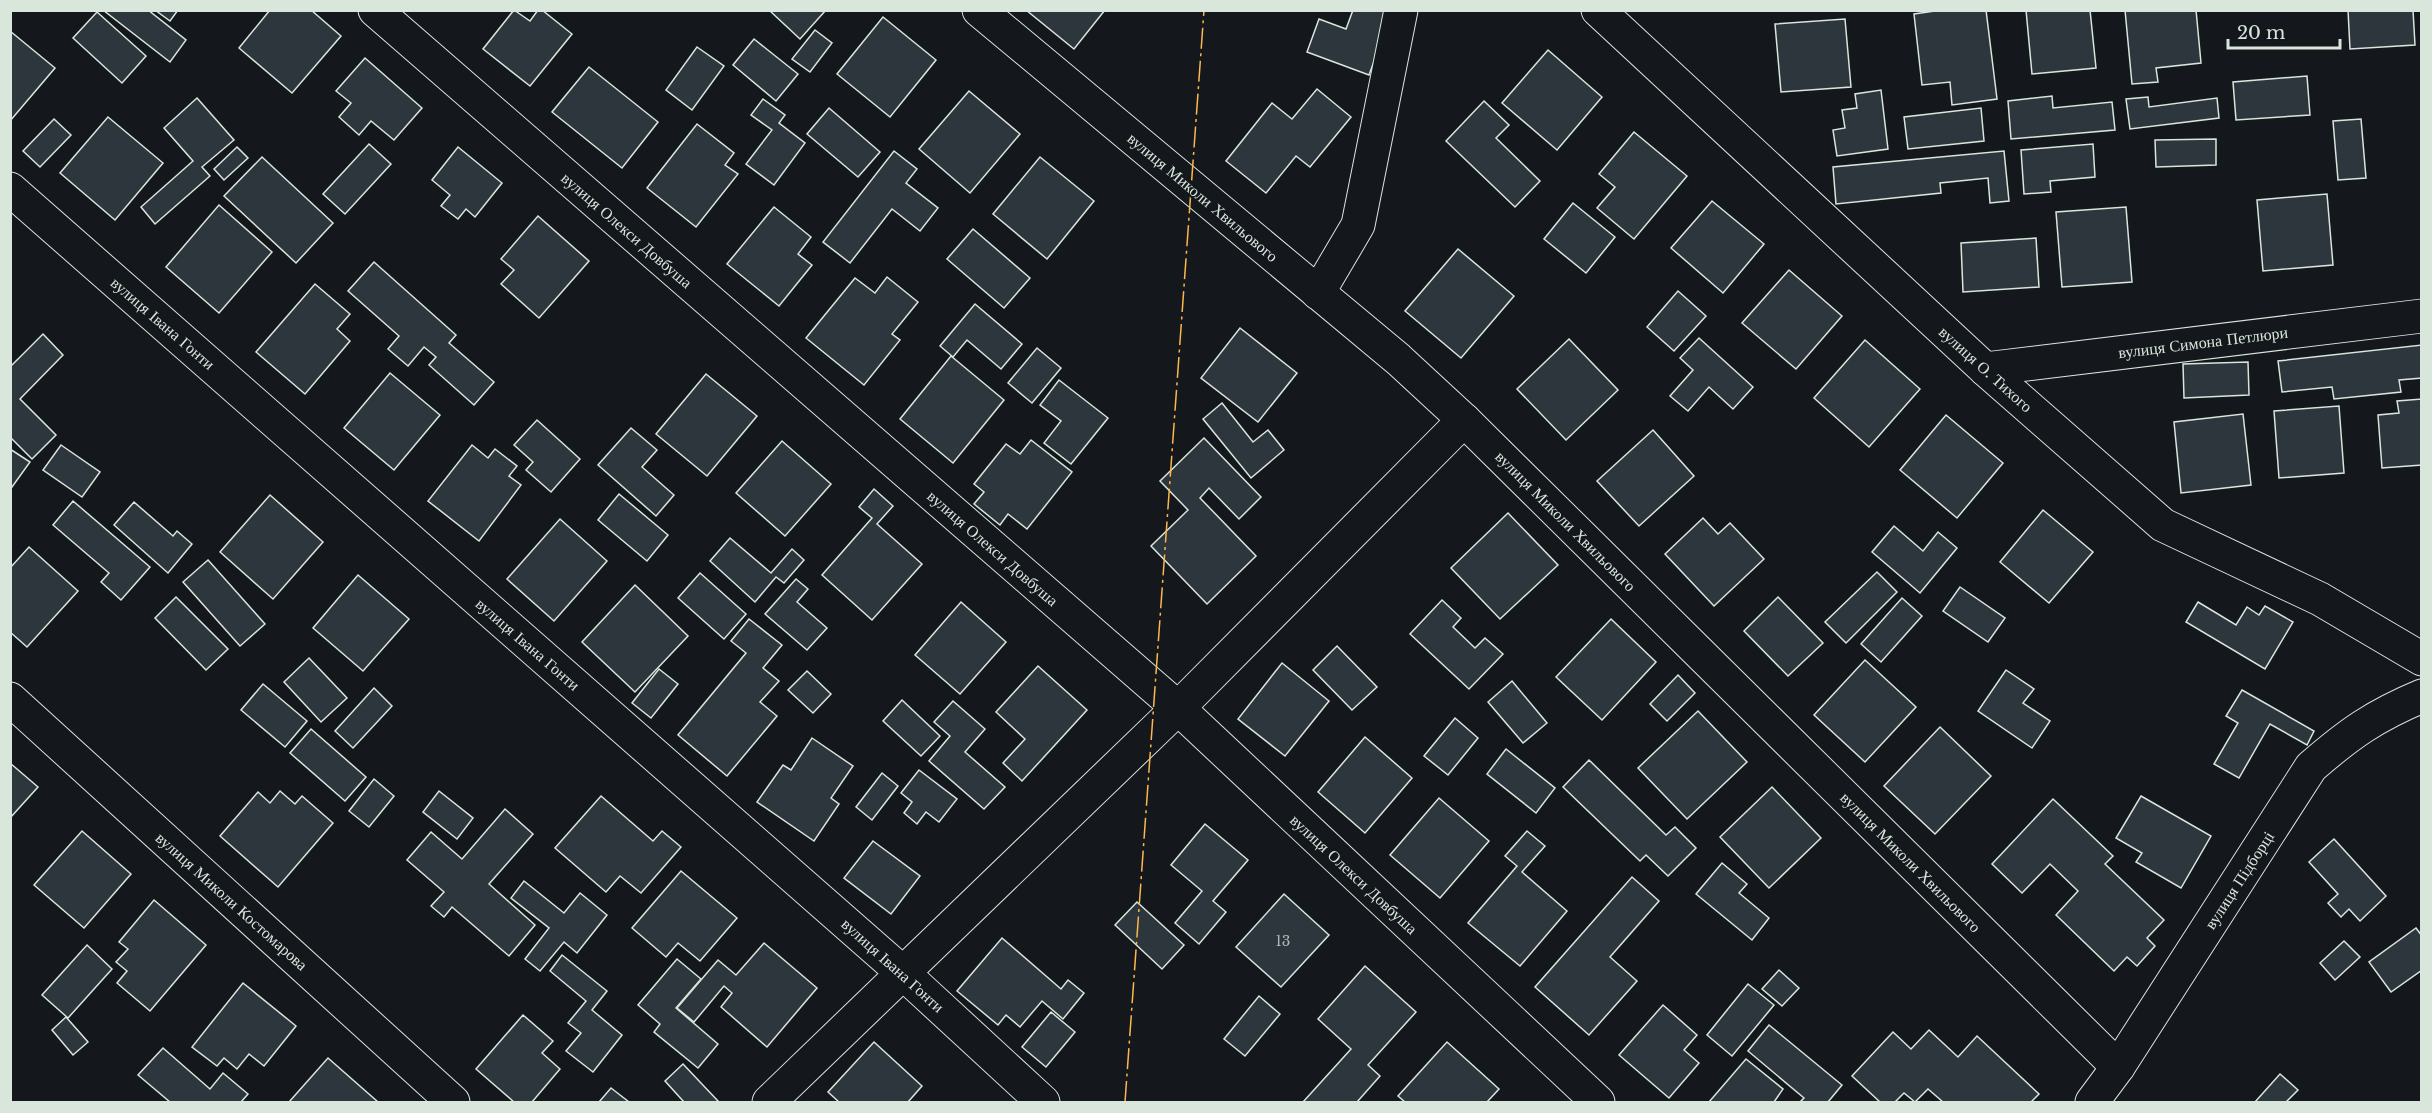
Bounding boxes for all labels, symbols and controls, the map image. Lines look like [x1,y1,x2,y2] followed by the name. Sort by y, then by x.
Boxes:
[2228,12,2340,50] scale bar
[2237,22,2285,44] text: 20 m
[1124,128,1282,266] street label: вулиця Миколи Хвильового
[557,168,697,292] street label: вулиця Олекси Довбуша
[107,272,219,374] street label: вулиця Івана Гонти
[1935,322,2037,416] street label: вулиця О. Тихого
[2117,322,2289,362] street label: вулиця Симона Петлюри
[1492,447,1640,595] street label: вулиця Миколи Хвильового
[923,486,1063,610] street label: вулиця Олекси Довбуша
[472,593,584,695] street label: вулиця Івана Гонти
[1837,788,1985,936] street label: вулиця Миколи Хвильового
[1286,810,1422,938] street label: вулиця Олекси Довбуша
[2200,827,2278,933] street label: вулиця Підборці
[152,828,312,974] street label: вулиця Миколи Костомарова
[837,914,949,1017] street label: вулиця Івана Гонти
[1276,932,1290,950] house number: 13

